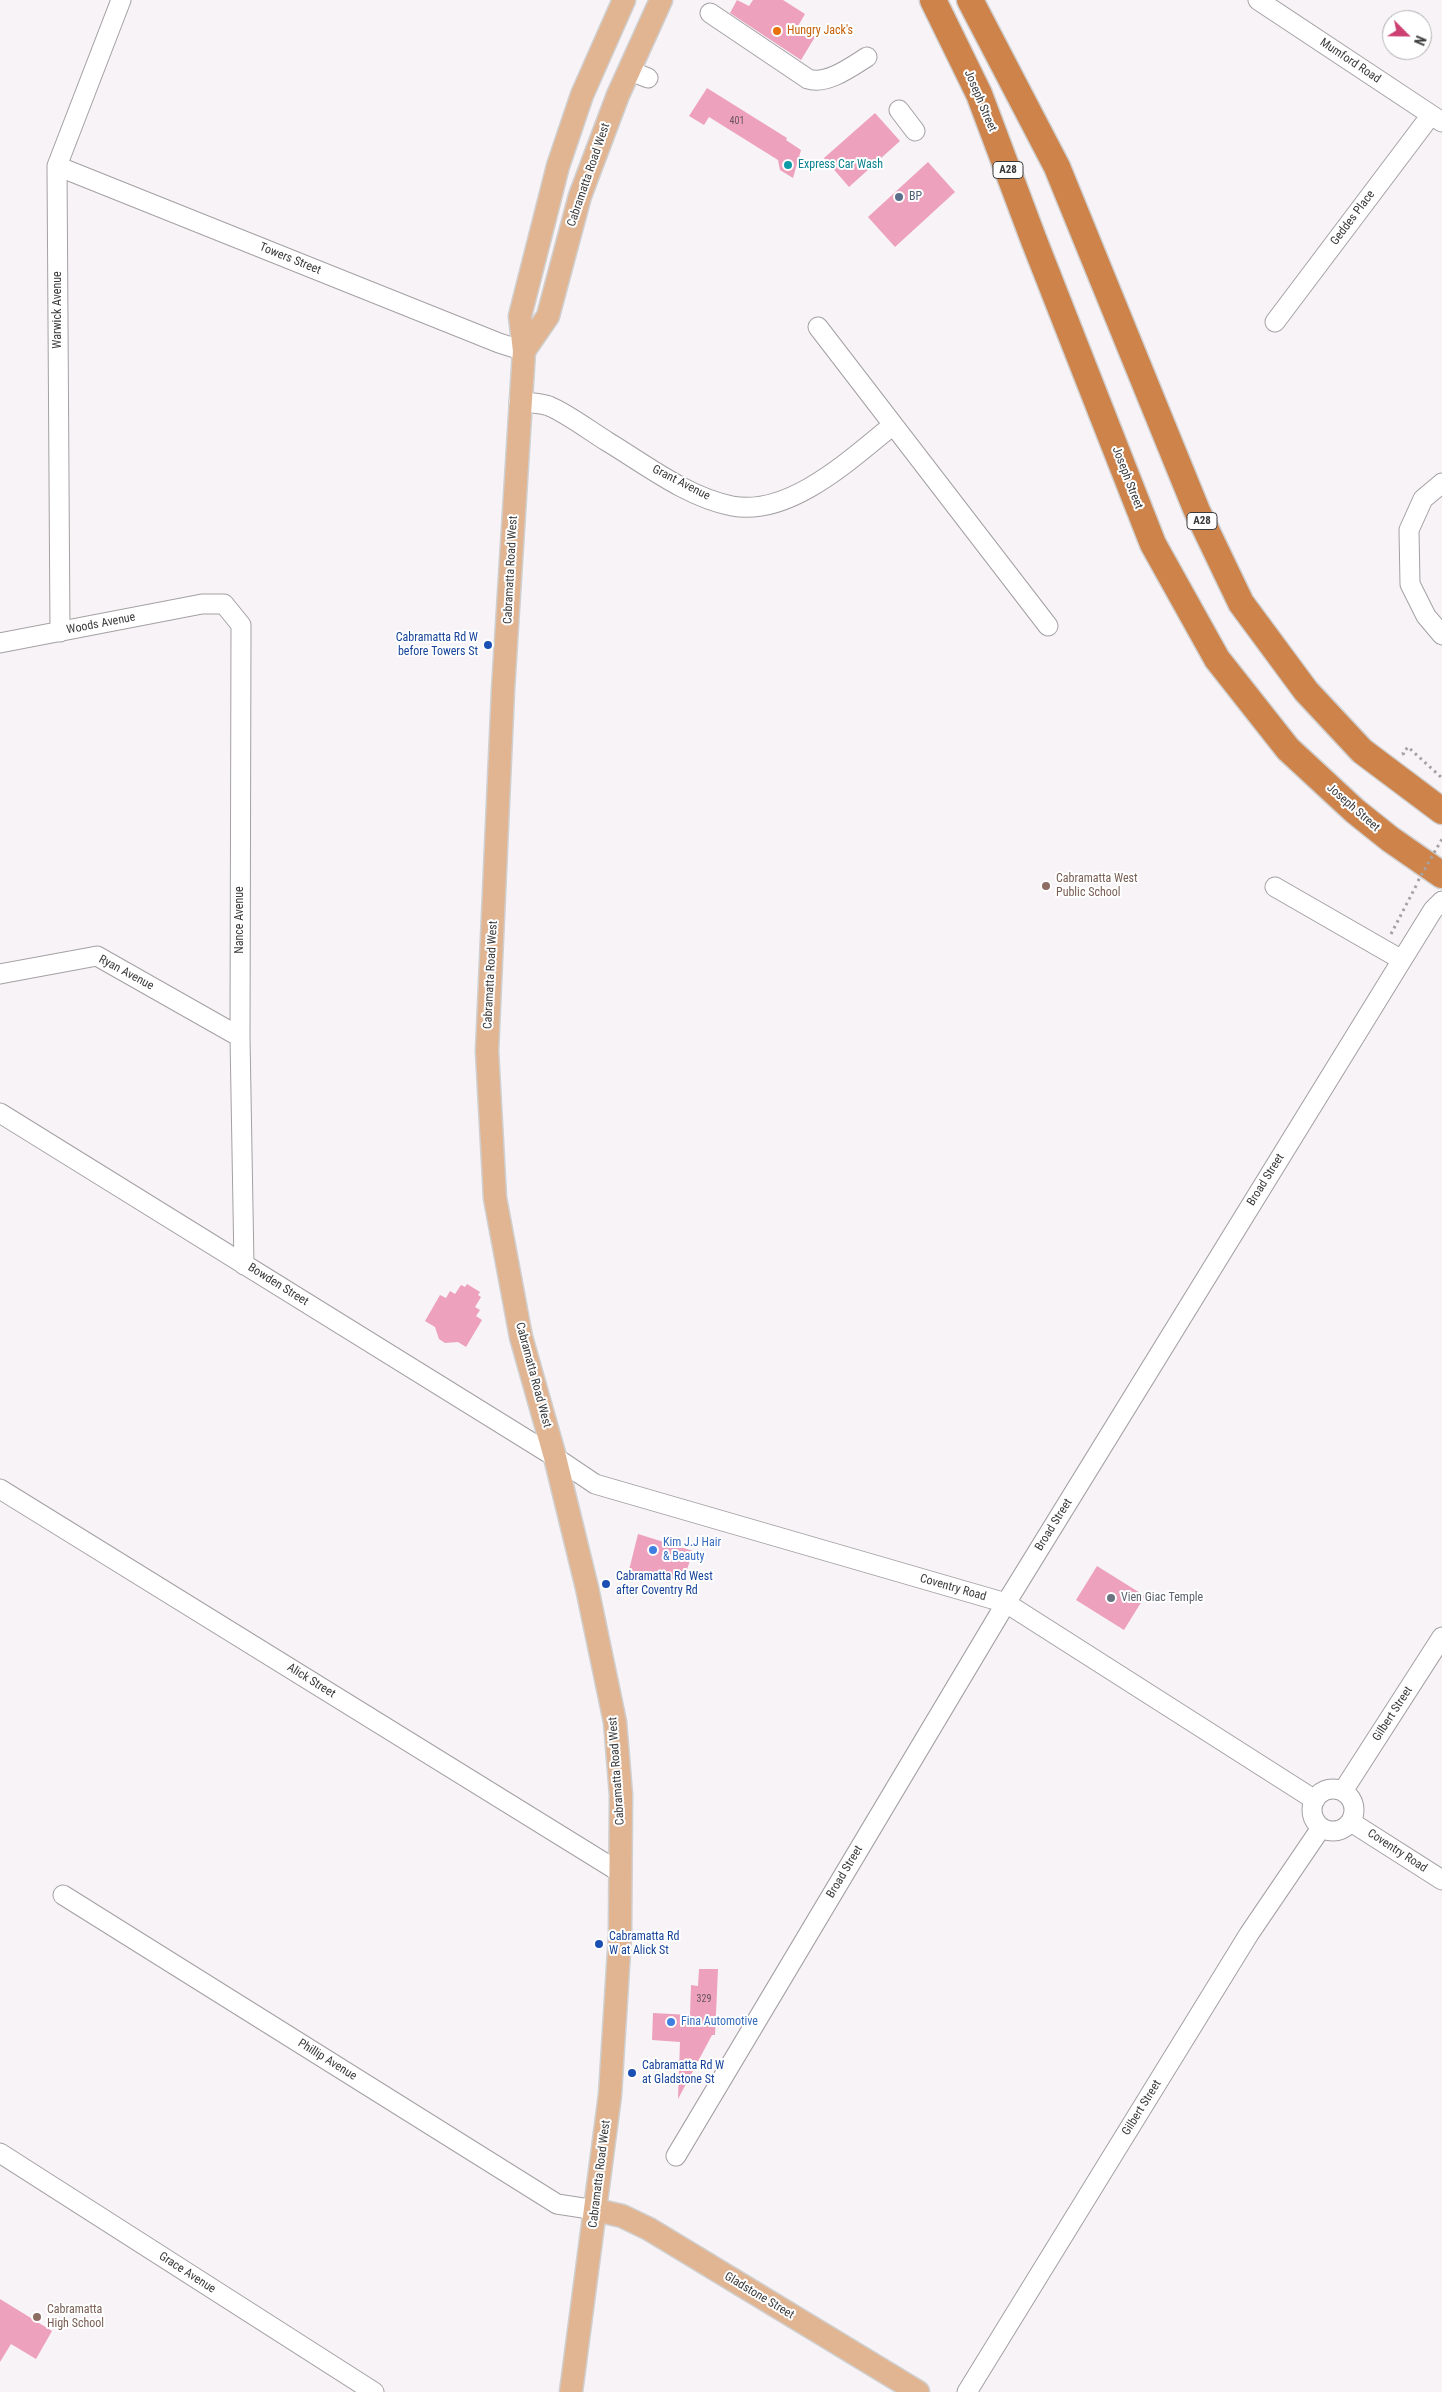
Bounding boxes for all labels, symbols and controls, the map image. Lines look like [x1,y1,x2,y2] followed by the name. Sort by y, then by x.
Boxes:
[1382,10,1432,60] north arrow
[787,24,853,38] place label: Hungry Jack's
[771,25,783,37] marker: Hungry Jack's
[1411,33,1429,48] text: N
[1317,35,1383,87] street label: Mumford Road
[961,68,999,134] street label: Joseph Street
[730,115,744,127] house number: 401
[565,121,613,229] street label: Cabramatta Road West
[798,158,883,172] place label: Express Car Wash
[782,159,794,171] marker: Express Car Wash
[993,162,1023,178] road number: A28
[1328,188,1378,248] street label: Geddes Place
[909,190,922,204] place label: BP
[893,191,905,203] marker: BP
[257,240,323,278] street label: Towers Street
[51,271,65,349] street label: Warwick Avenue
[1109,445,1145,511] street label: Joseph Street
[650,462,712,504] street label: Grant Avenue
[1187,512,1217,530] road number: A28
[501,515,521,625] street label: Cabramatta Road West
[65,610,137,638] street label: Woods Avenue
[396,631,478,659] place label: Cabramatta Rd W before Towers St
[482,639,494,651] marker: Cabramatta Rd W before Towers St
[1324,781,1382,835] street label: Joseph Street
[1056,872,1138,900] place label: Cabramatta West Public School
[1040,880,1052,892] marker: Cabramatta West Public School
[233,886,247,954] street label: Nance Avenue
[481,920,501,1030] street label: Cabramatta Road West
[96,953,156,993] street label: Ryan Avenue
[1244,1151,1288,1209] street label: Broad Street
[245,1261,311,1309] street label: Bowden Street
[512,1321,554,1429] street label: Cabramatta Road West
[1032,1496,1076,1554] street label: Broad Street
[663,1536,721,1564] place label: Kim J.J Hair & Beauty
[647,1544,659,1556] marker: Kim J.J Hair & Beauty
[616,1570,713,1598] place label: Cabramatta Rd West after Coventry Rd
[918,1572,988,1604] street label: Coventry Road
[600,1578,612,1590] marker: Cabramatta Rd West after Coventry Rd
[1121,1591,1203,1605] place label: Vien Giac Temple
[1105,1592,1117,1604] marker: Vien Giac Temple
[284,1661,338,1701] street label: Alick Street
[1370,1684,1416,1744] street label: Gilbert Street
[606,1716,628,1826] street label: Cabramatta Road West
[1364,1826,1430,1876] street label: Coventry Road
[824,1843,866,1901] street label: Broad Street
[609,1930,679,1958] place label: Cabramatta Rd W at Alick St
[593,1938,605,1950] marker: Cabramatta Rd W at Alick St
[697,1993,711,2005] house number: 329
[681,2015,758,2029] place label: Fina Automotive
[665,2016,677,2028] marker: Fina Automotive
[295,2036,359,2084] street label: Phillip Avenue
[642,2059,724,2087] place label: Cabramatta Rd W at Gladstone St
[626,2067,638,2079] marker: Cabramatta Rd W at Gladstone St
[1119,2078,1165,2138] street label: Gilbert Street
[586,2119,614,2229] street label: Cabramatta Road West
[156,2249,218,2297] street label: Grace Avenue
[722,2270,796,2322] street label: Gladstone Street
[47,2303,104,2331] place label: Cabramatta High School
[31,2311,43,2323] marker: Cabramatta High School

